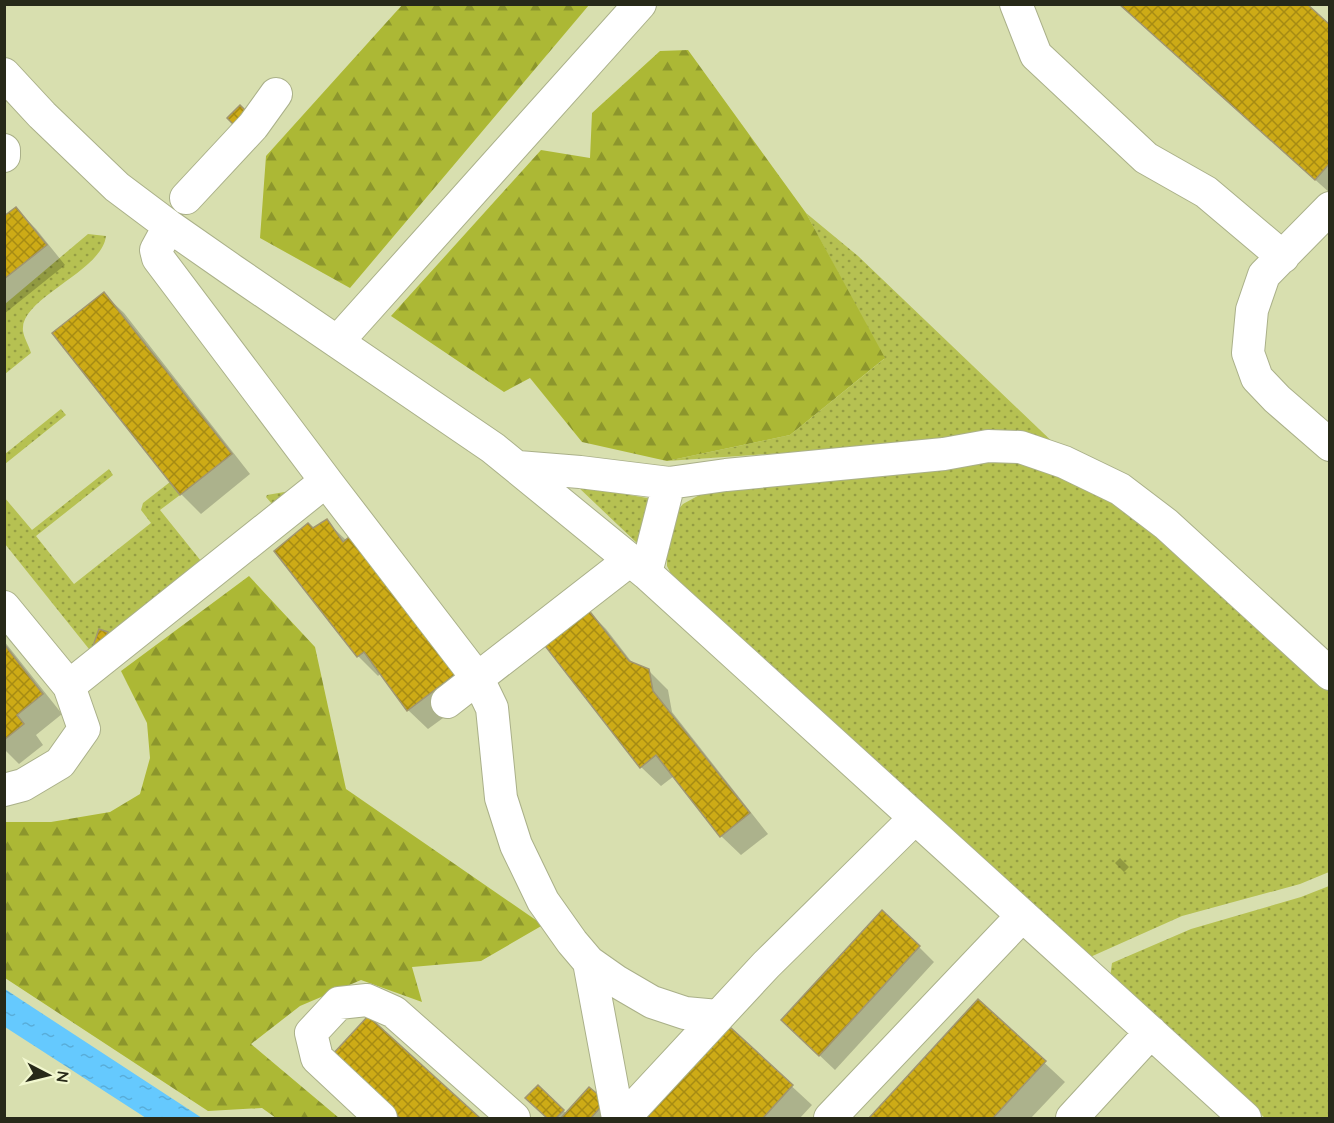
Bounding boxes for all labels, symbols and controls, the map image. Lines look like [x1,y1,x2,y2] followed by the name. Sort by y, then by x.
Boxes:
[18,1045,78,1105] north arrow
[52,1070,74,1084] text: N

